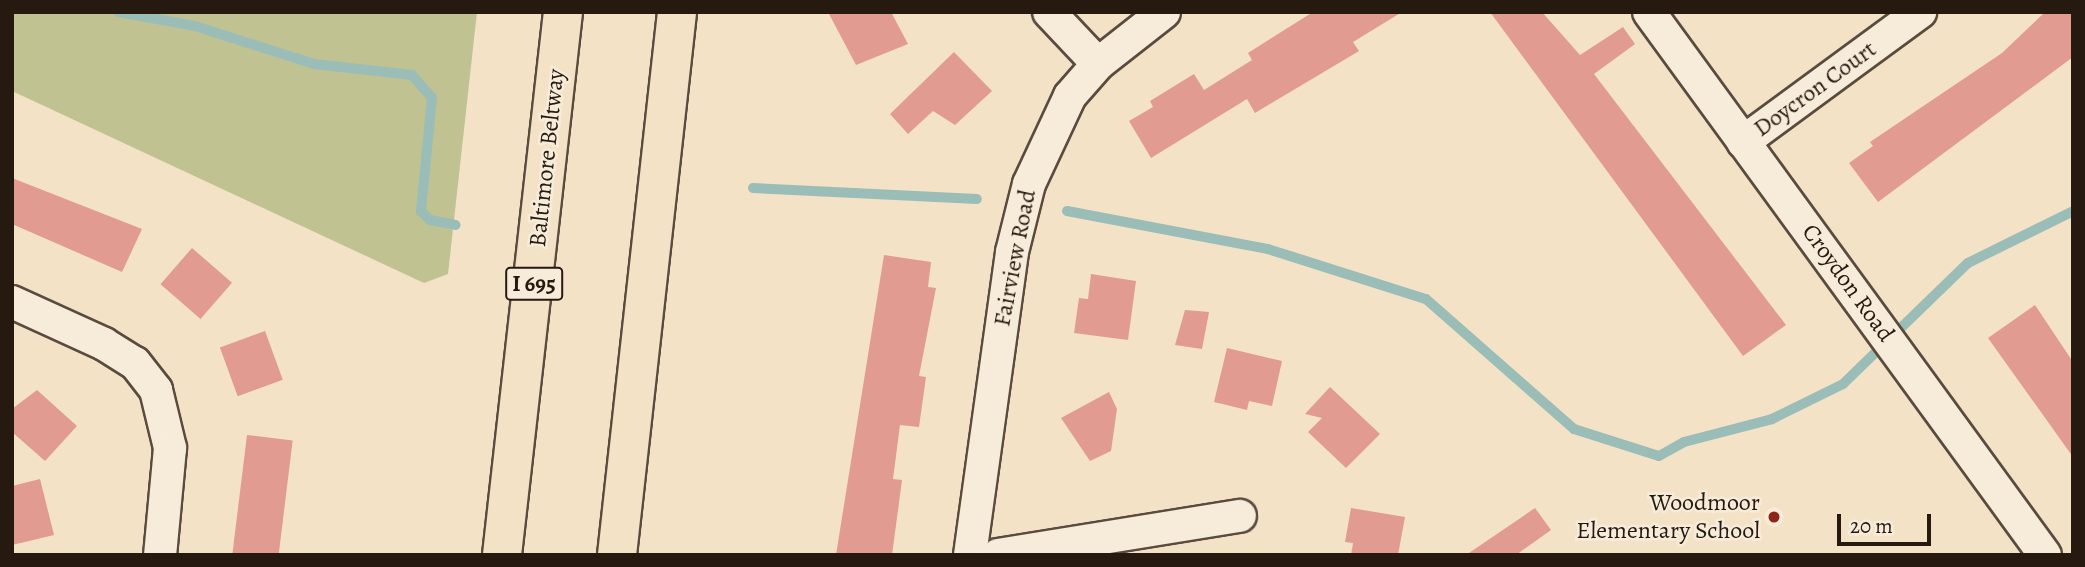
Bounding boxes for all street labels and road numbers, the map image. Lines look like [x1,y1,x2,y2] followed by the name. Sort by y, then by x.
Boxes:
[1748,35,1882,143] street label: Doycron Court
[523,67,571,249] street label: Baltimore Beltway
[988,187,1042,329] street label: Fairview Road
[1796,219,1900,347] street label: Croydon Road
[504,264,564,304] road number: I 695

